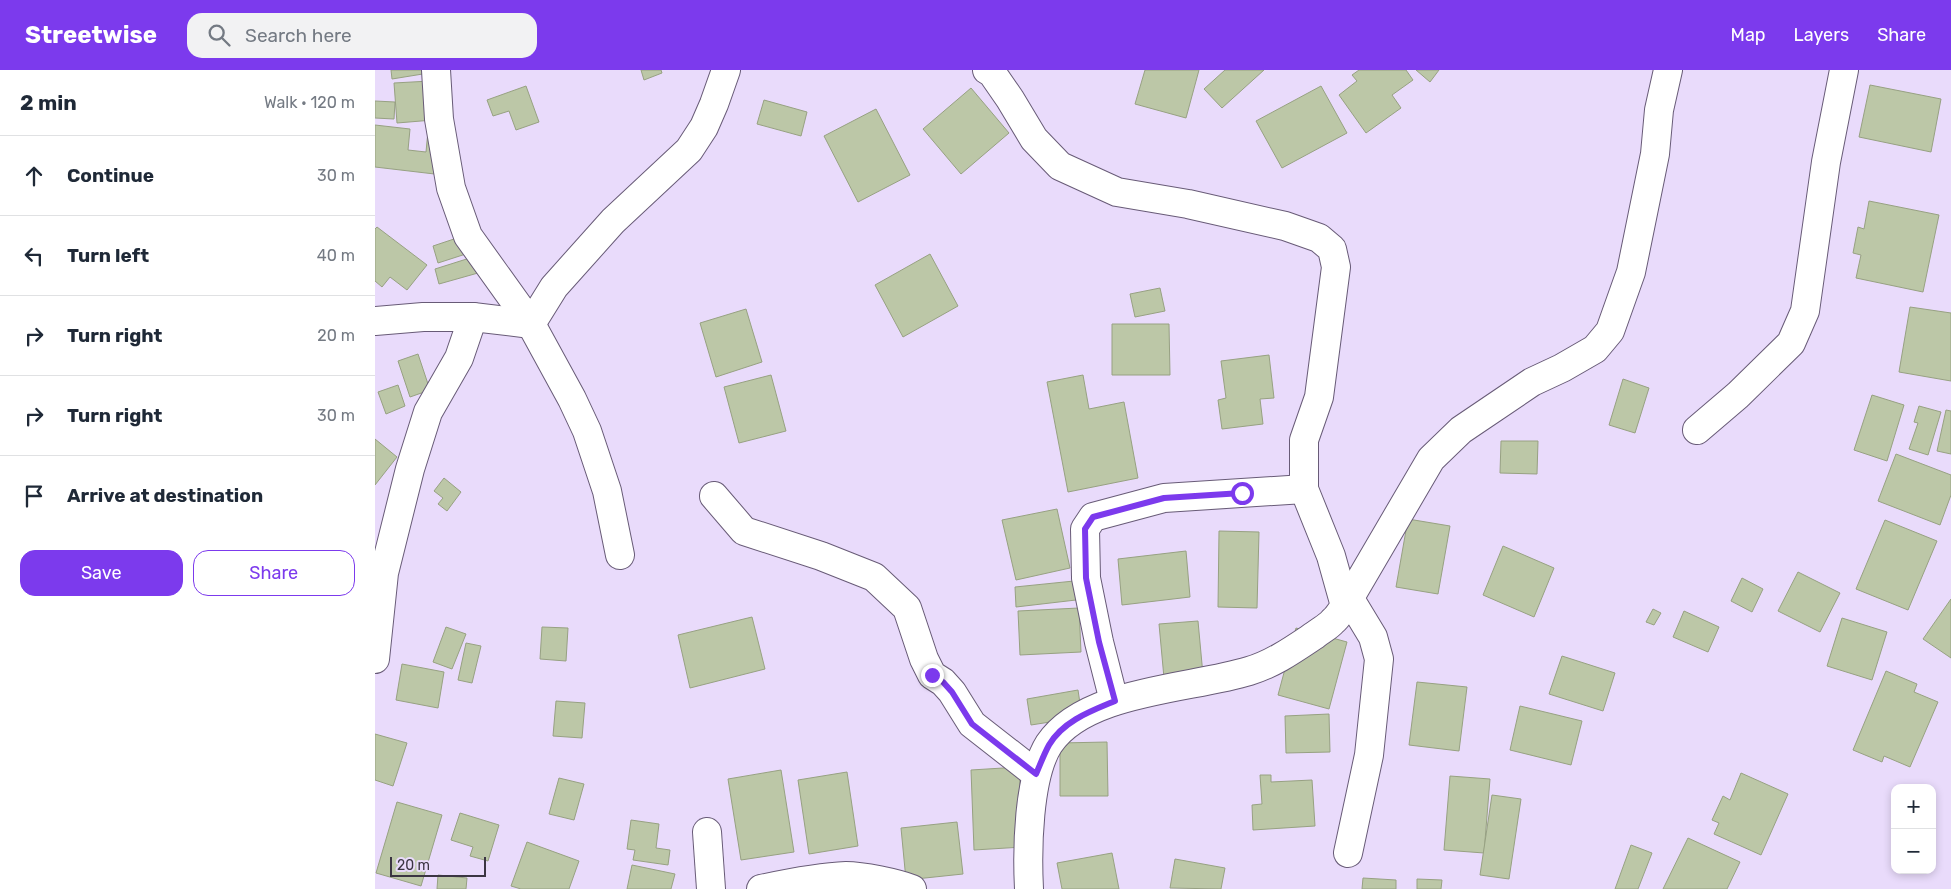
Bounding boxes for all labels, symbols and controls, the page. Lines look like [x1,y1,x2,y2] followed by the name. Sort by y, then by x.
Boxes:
[187,13,537,58] search box
[25,21,157,49] text: Streetwise
[205,21,233,49] icon: search
[245,24,352,47] text: Search here
[1731,24,1766,46] text: Map
[1794,24,1849,46] text: Layers
[1877,24,1926,46] text: Share
[20,90,77,115] text: 2 min
[264,93,355,112] text: Walk · 120 m
[20,162,48,190] icon: ahead
[67,164,154,187] text: Continue
[317,166,355,185] text: 30 m
[20,242,48,270] icon: left
[67,244,149,267] text: Turn left
[317,246,355,265] text: 40 m
[20,322,48,350] icon: right
[67,324,162,347] text: Turn right
[317,326,355,345] text: 20 m
[20,402,48,430] icon: right
[67,404,162,427] text: Turn right
[317,406,355,425] text: 30 m
[20,482,48,510] icon: arrive
[1231,482,1254,505] route start
[67,484,263,507] text: Arrive at destination
[20,550,183,596] button: Save
[193,550,355,596] button: Share
[921,664,944,687] route end
[1891,784,1936,874] map controls
[1891,784,1936,829] button: +
[1891,829,1936,874] button: −
[390,854,486,877] scale bar
[397,857,430,874] text: 20 m

